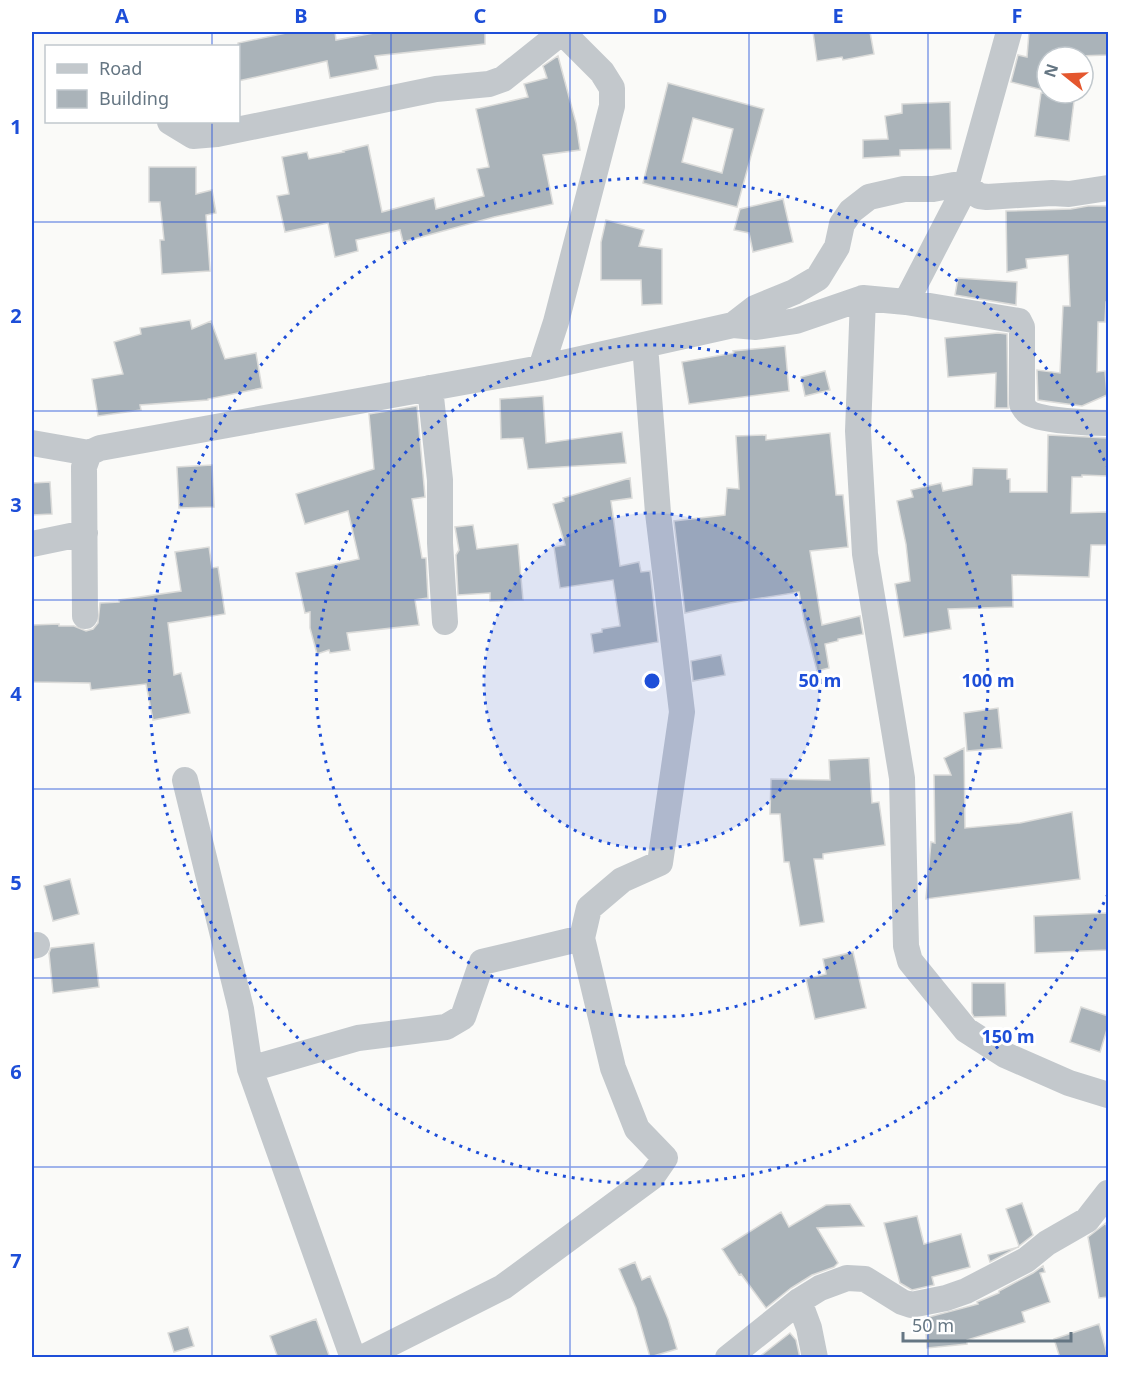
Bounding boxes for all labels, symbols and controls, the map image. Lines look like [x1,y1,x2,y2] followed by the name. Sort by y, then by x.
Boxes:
[115,2,129,29] text: A
[294,2,308,29] text: B
[474,2,487,29] text: C
[653,2,667,29] text: D
[832,2,844,29] text: E
[1012,2,1022,29] text: F
[45,45,240,123] legend
[1035,45,1095,105] north arrow
[99,56,142,80] text: Road
[1038,61,1063,80] text: N
[99,86,169,110] text: Building
[10,113,22,140] text: 1
[10,302,22,329] text: 2
[10,491,22,518] text: 3
[799,668,841,692] text: 50 m
[961,668,1015,692] text: 100 m
[642,671,662,691] centre of rings
[10,680,22,707] text: 4
[10,869,22,896] text: 5
[981,1024,1035,1048] text: 150 m
[10,1058,22,1085] text: 6
[10,1247,22,1274] text: 7
[903,1305,1071,1343] scale bar
[912,1313,954,1337] text: 50 m

